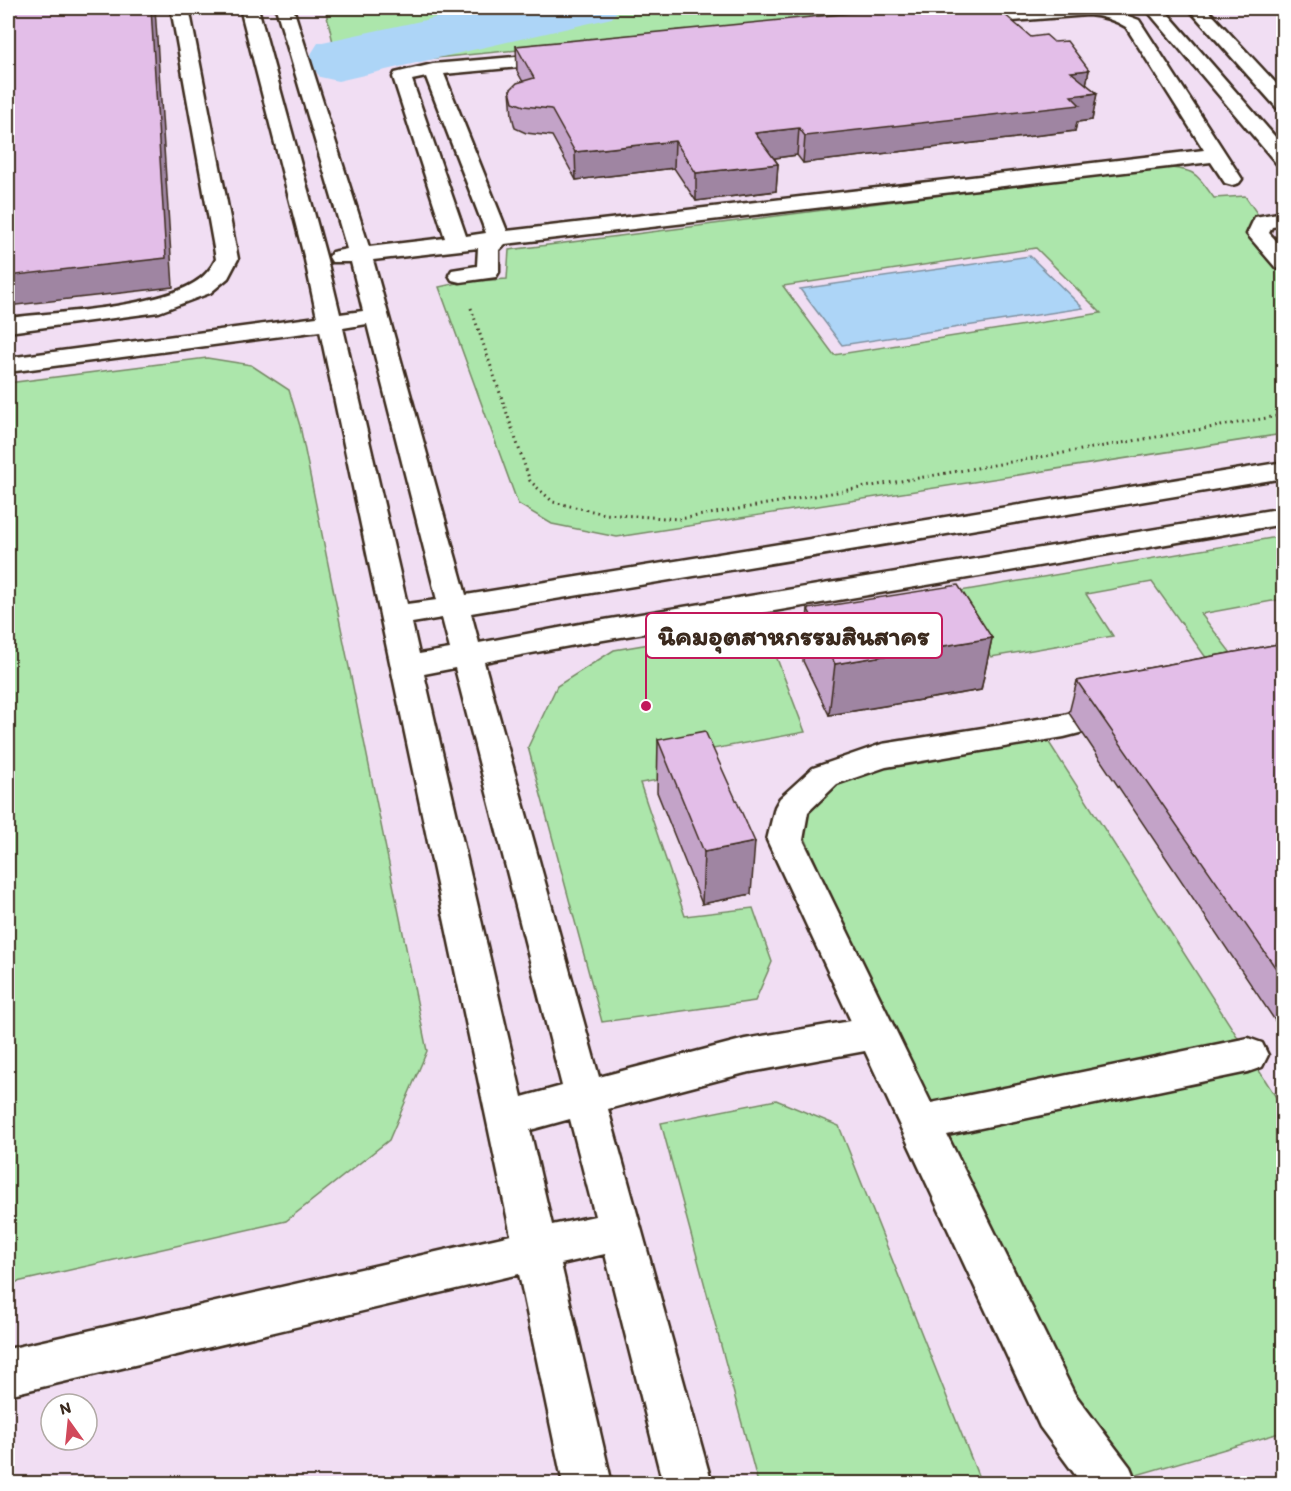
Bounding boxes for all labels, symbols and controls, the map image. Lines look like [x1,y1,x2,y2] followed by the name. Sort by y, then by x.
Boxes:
[646,613,942,658] callout: นิคมอุตสาหกรรมสินสาคร
[657,619,930,654] text: นิคมอุตสาหกรรมสินสาคร
[39,1392,99,1452] north arrow
[58,1397,73,1419] text: N

